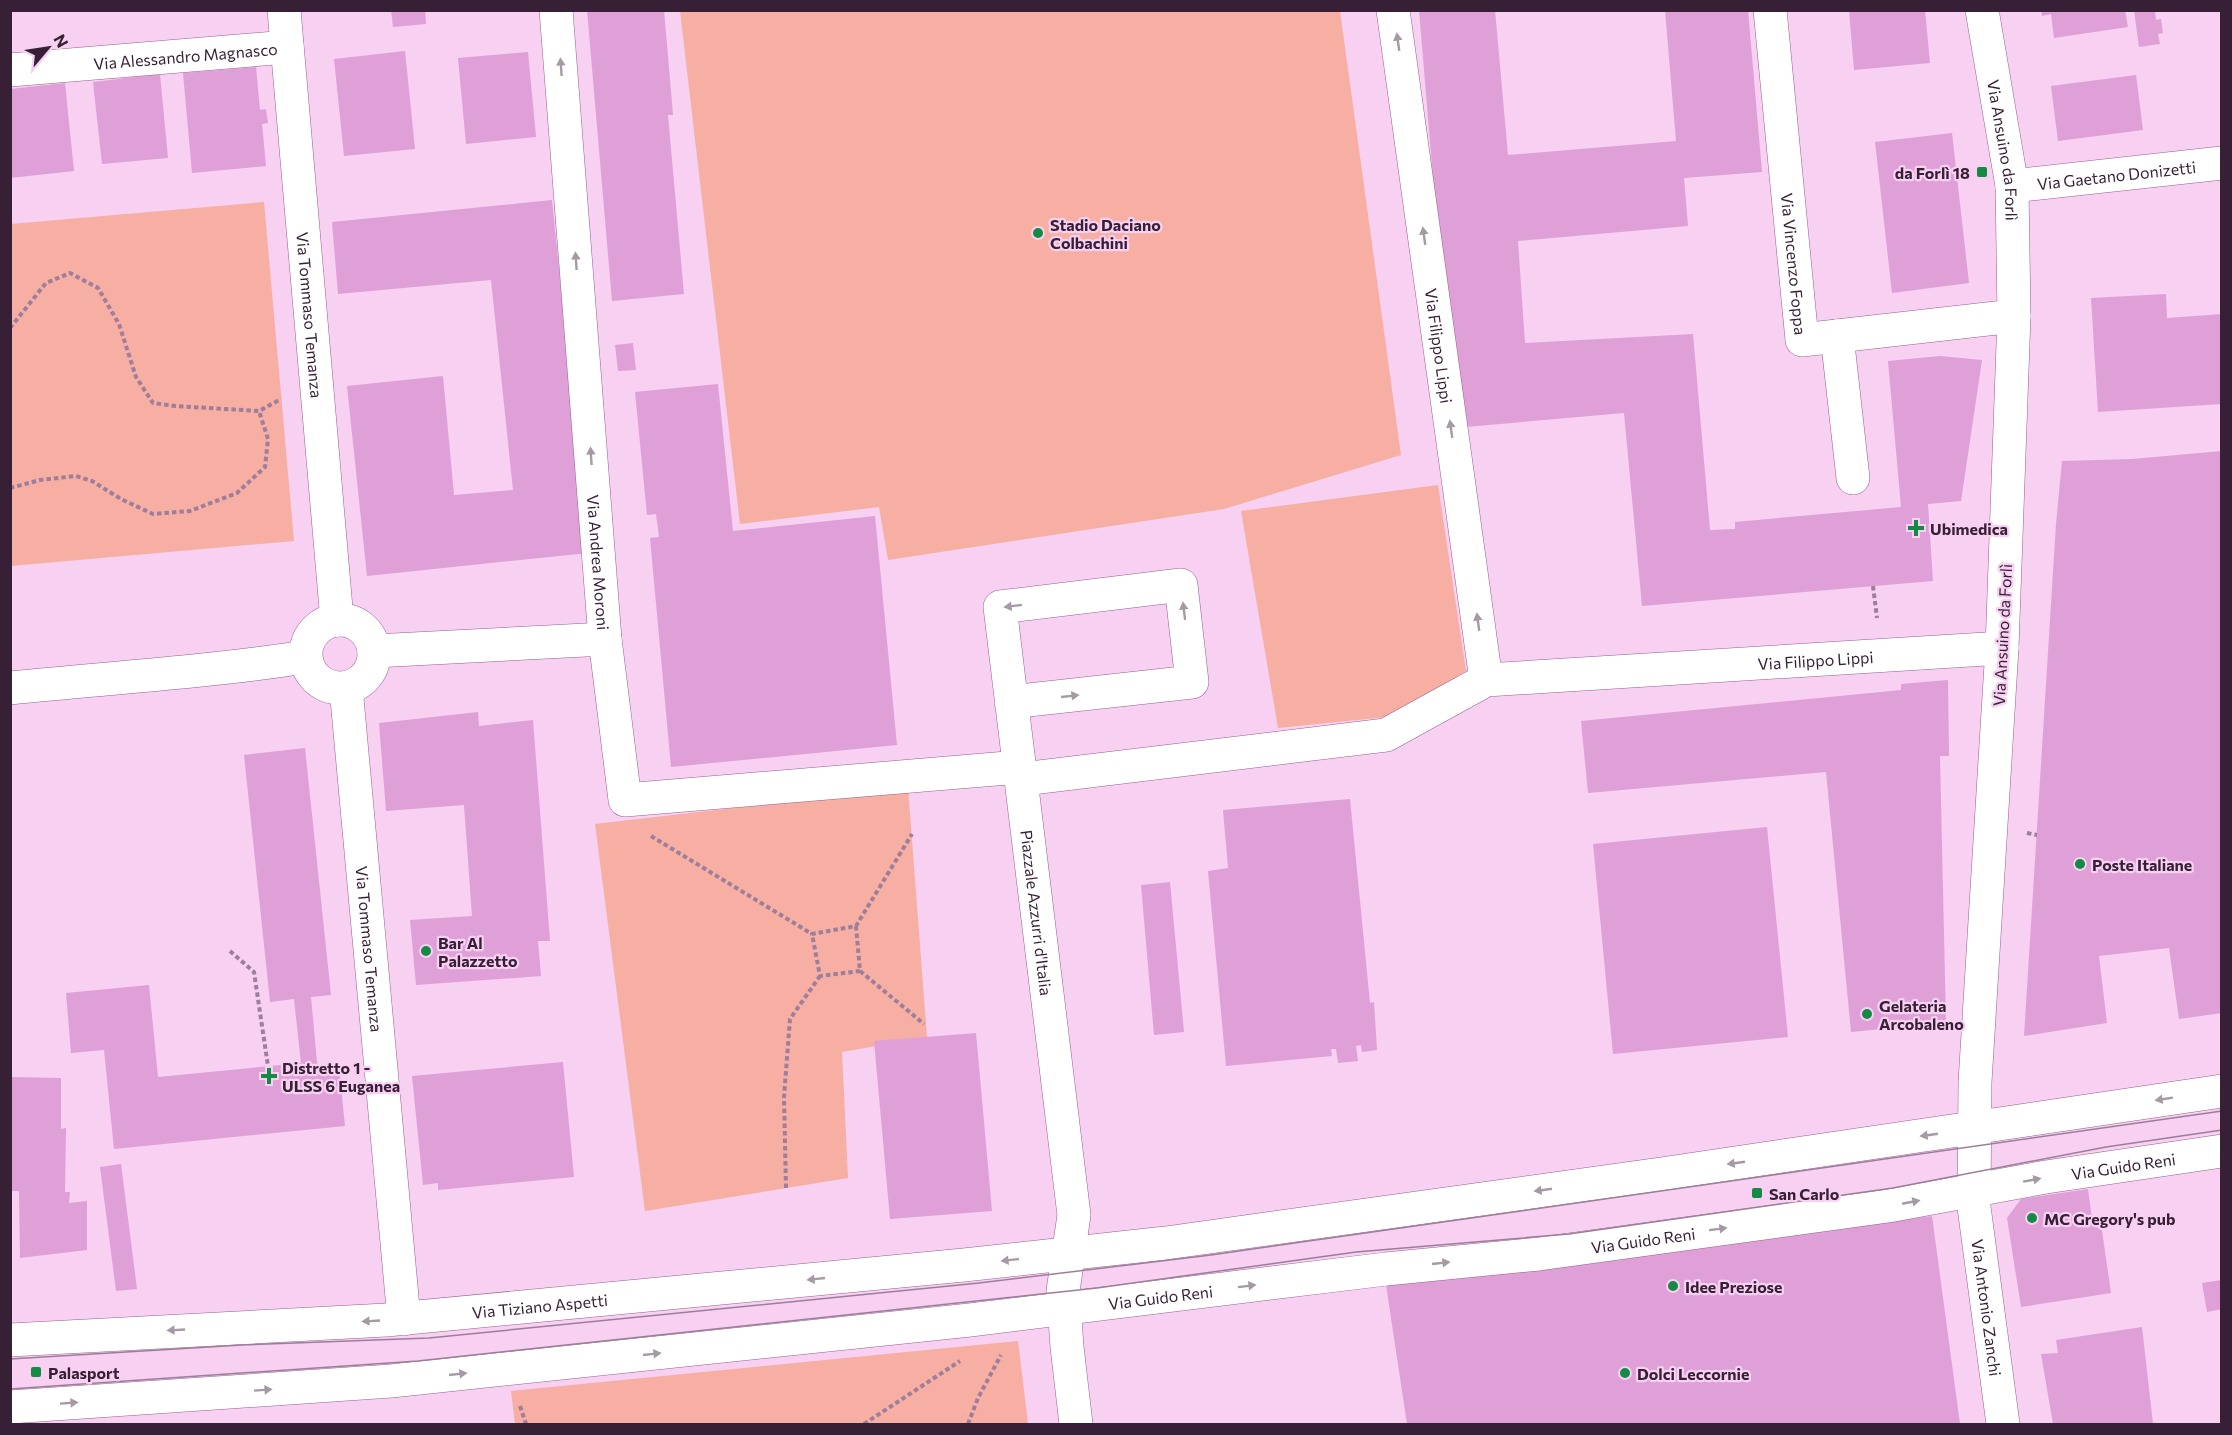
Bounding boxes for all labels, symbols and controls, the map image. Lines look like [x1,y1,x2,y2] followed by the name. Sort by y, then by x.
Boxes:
[18,18,78,78] north arrow
[50,31,73,50] text: N
[1393,33,1402,52] one-way arrow
[93,38,278,73] street label: Via Alessandro Magnasco
[556,57,566,76] one-way arrow
[1985,78,2022,221] street label: Via Ansuino da Forlì
[2036,156,2197,193] street label: Via Gaetano Donizetti
[1895,163,1970,182] place label: da Forlì 18
[1975,165,1989,179] marker: da Forlì 18
[1778,192,1811,336] street label: Via Vincenzo Foppa
[1050,215,1161,252] place label: Stadio Daciano Colbachini
[1031,226,1045,240] marker: Stadio Daciano Colbachini
[1420,226,1429,245] one-way arrow
[294,231,327,399] street label: Via Tommaso Temanza
[571,252,581,271] one-way arrow
[1422,287,1457,405] street label: Via Filippo Lippi
[1446,419,1455,438] one-way arrow
[586,446,596,465] one-way arrow
[584,494,614,631] street label: Via Andrea Moroni
[1907,519,1925,537] marker: Ubimedica
[1930,519,2008,538] place label: Ubimedica
[1989,563,2015,707] street label: Via Ansuino da Forlì
[1004,601,1023,610] one-way arrow
[1179,602,1189,621] one-way arrow
[1473,612,1482,631] one-way arrow
[1757,646,1874,673] street label: Via Filippo Lippi
[1060,691,1079,701] one-way arrow
[1018,829,1057,997] street label: Piazzale Azzurri d'Italia
[2092,855,2192,874] place label: Poste Italiane
[2073,857,2087,871] marker: Poste Italiane
[353,865,387,1033] street label: Via Tommaso Temanza
[438,933,518,970] place label: Bar Al Palazzetto
[419,944,433,958] marker: Bar Al Palazzetto
[1879,996,1964,1033] place label: Gelateria Arcobaleno
[1860,1007,1874,1021] marker: Gelateria Arcobaleno
[282,1058,400,1095] place label: Distretto 1 - ULSS 6 Euganea
[260,1067,278,1085] marker: Distretto 1 - ULSS 6 Euganea
[2154,1095,2173,1104] one-way arrow
[1920,1130,1939,1139] one-way arrow
[2070,1148,2177,1183] street label: Via Guido Reni
[1727,1159,1746,1168] one-way arrow
[2022,1175,2041,1184] one-way arrow
[1769,1184,1840,1203] place label: San Carlo
[1534,1186,1553,1195] one-way arrow
[1750,1186,1764,1200] marker: San Carlo
[1901,1197,1920,1206] one-way arrow
[2044,1209,2175,1228] place label: MC Gregory's pub
[2025,1211,2039,1225] marker: MC Gregory's pub
[1590,1223,1696,1256] street label: Via Guido Reni
[1708,1224,1727,1233] one-way arrow
[1969,1238,2006,1377] street label: Via Antonio Zanchi
[1000,1255,1019,1265] one-way arrow
[1431,1259,1450,1268] one-way arrow
[806,1274,825,1284] one-way arrow
[1685,1277,1782,1296] place label: Idee Preziose
[1666,1279,1680,1293] marker: Idee Preziose
[1107,1281,1214,1312] street label: Via Guido Reni
[1238,1281,1257,1291] one-way arrow
[471,1289,609,1321] street label: Via Tiziano Aspetti
[361,1317,380,1326] one-way arrow
[166,1326,185,1335] one-way arrow
[642,1349,661,1359] one-way arrow
[48,1363,120,1382] place label: Palasport
[1637,1364,1749,1383] place label: Dolci Leccornie
[29,1365,43,1379] marker: Palasport
[1618,1366,1632,1380] marker: Dolci Leccornie
[448,1369,467,1379] one-way arrow
[254,1385,273,1394] one-way arrow
[59,1398,78,1408] one-way arrow

